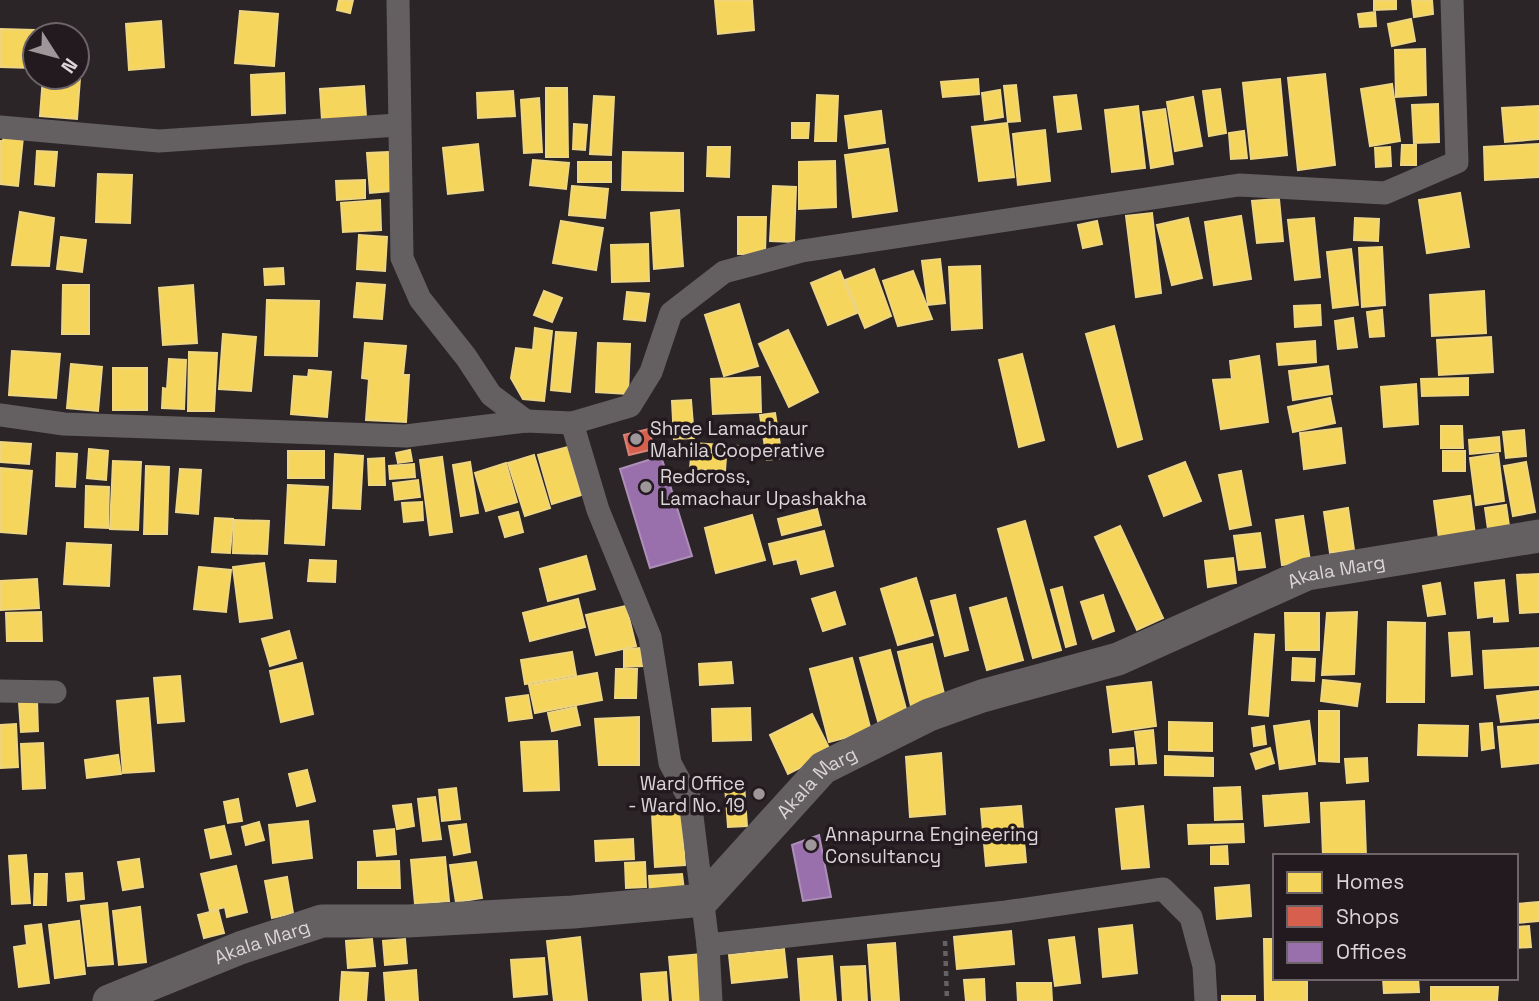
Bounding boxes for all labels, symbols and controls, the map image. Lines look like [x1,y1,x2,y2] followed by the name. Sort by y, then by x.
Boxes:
[21,21,91,91] north arrow
[55,53,83,78] text: N
[650,416,825,463] place label: Shree Lamachaur Mahila Cooperative
[628,431,644,447] marker: Shree Lamachaur Mahila Cooperative
[660,464,867,511] place label: Redcross, Lamachaur Upashakha
[638,479,654,495] marker: Redcross, Lamachaur Upashakha
[1283,549,1387,594] street label: Akala Marg
[771,741,861,824] street label: Akala Marg
[628,771,745,818] place label: Ward Office - Ward No. 19
[751,786,767,802] marker: Ward Office - Ward No. 19
[825,822,1039,869] place label: Annapurna Engineering Consultancy
[803,837,819,853] marker: Annapurna Engineering Consultancy
[1273,854,1518,980] legend
[1336,868,1404,895] text: Homes
[1336,903,1399,930] text: Shops
[210,914,313,970] street label: Akala Marg
[1336,938,1407,965] text: Offices

